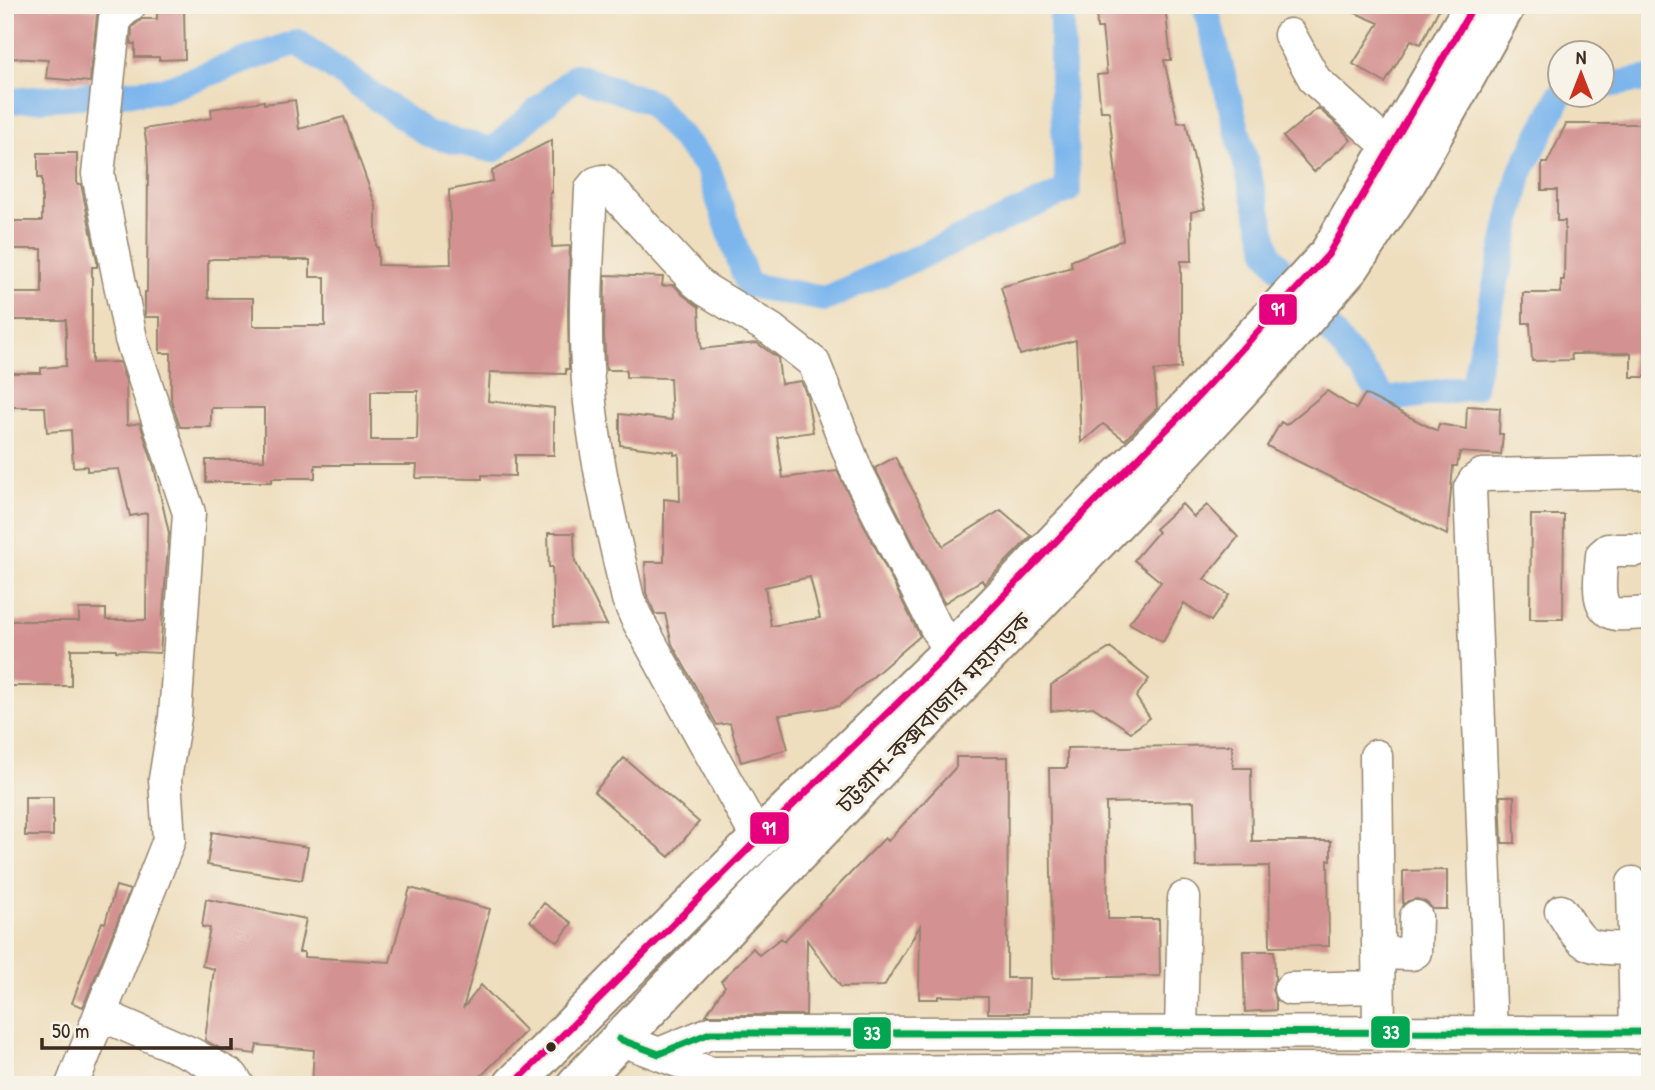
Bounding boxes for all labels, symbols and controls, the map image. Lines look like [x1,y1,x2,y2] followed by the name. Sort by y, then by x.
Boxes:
[1546,38,1616,108] north arrow
[1576,44,1586,70] text: N
[1258,293,1298,326] line badge: 91
[1271,296,1285,322] text: 91
[828,604,1038,820] street label: চট্টগ্রাম-কক্সবাজার মহাসড়ক
[749,811,790,845] line badge: 91
[762,815,776,841] text: 91
[42,1006,231,1050] scale bar
[1370,1015,1411,1049] line badge: 33
[52,1016,89,1045] text: 50 m
[852,1016,892,1050] line badge: 33
[1382,1019,1400,1045] text: 33
[863,1020,881,1046] text: 33
[544,1040,558,1054] unlabelled marker

